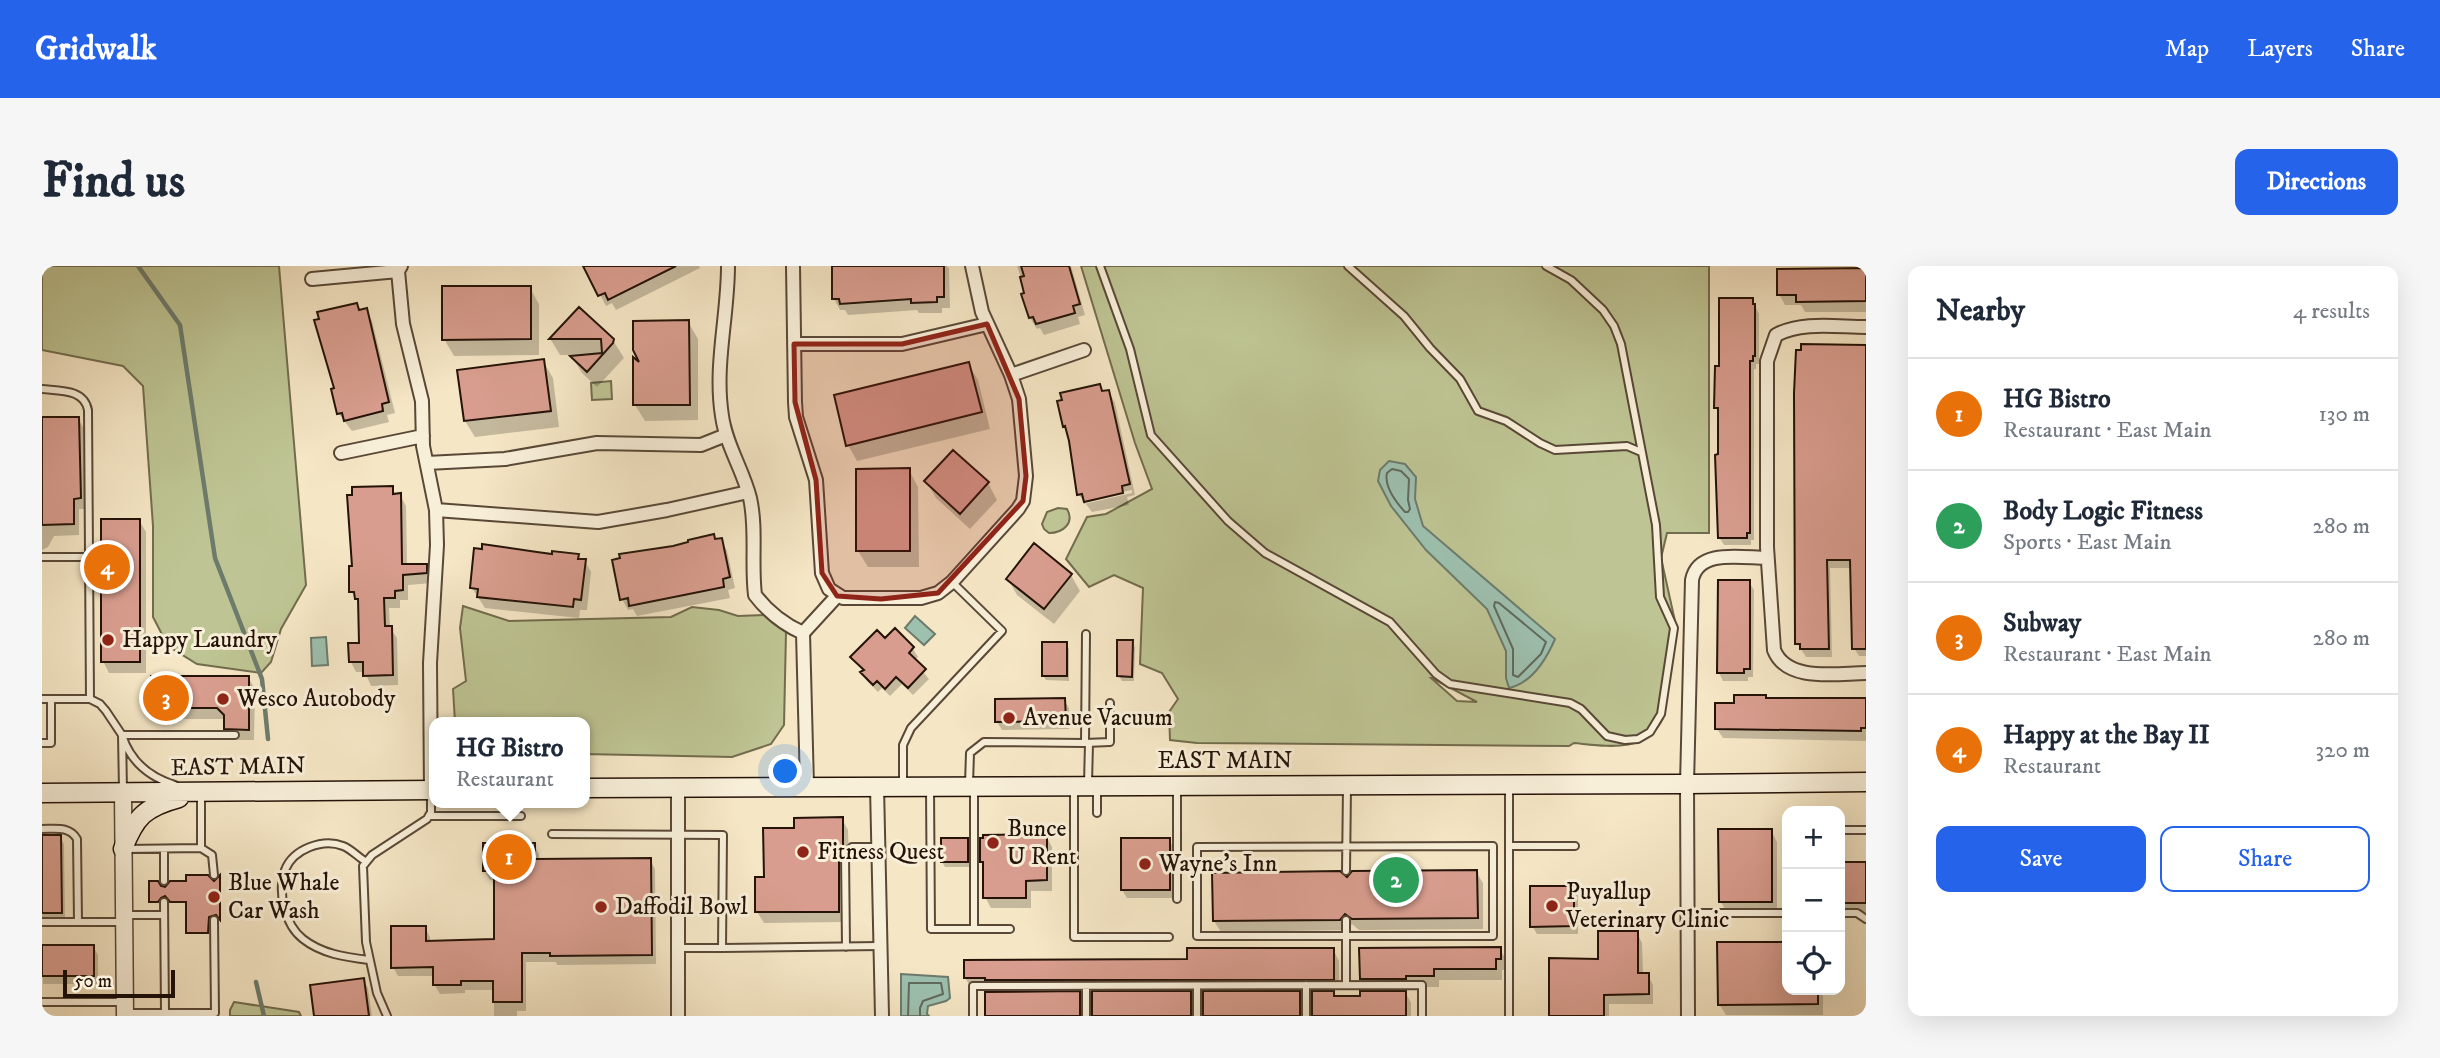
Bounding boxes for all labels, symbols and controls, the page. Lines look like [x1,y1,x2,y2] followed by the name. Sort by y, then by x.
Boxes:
[35,29,157,70] text: Gridwalk
[2165,34,2209,64] text: Map
[2247,34,2313,64] text: Layers
[2351,34,2405,64] text: Share
[2235,149,2398,215] button: Directions
[42,151,185,213] text: Find us
[1936,293,2025,330] text: Nearby
[2293,297,2370,326] text: 4 results
[2003,383,2111,416] text: HG Bistro
[1955,400,1963,429] text: 1
[2318,400,2370,429] text: 130 m
[2003,416,2211,445] text: Restaurant · East Main
[2003,495,2203,528] text: Body Logic Fitness
[1953,512,1965,541] text: 2
[2313,512,2370,541] text: 280 m
[2003,528,2172,557] text: Sports · East Main
[84,541,130,593] pin: 4
[2003,607,2081,640] text: Subway
[1955,624,1963,653] text: 3
[2313,624,2370,653] text: 280 m
[122,625,277,655] place label: Happy Laundry
[100,632,116,648] marker: Happy Laundry
[2003,640,2211,669] text: Restaurant · East Main
[143,672,189,724] pin: 3
[236,684,396,714] place label: Wesco Autobody
[215,691,231,707] marker: Wesco Autobody
[1023,703,1173,733] place label: Avenue Vacuum
[1001,710,1017,726] marker: Avenue Vacuum
[429,717,590,808] popup
[2003,719,2210,752] text: Happy at the Bay II
[456,732,563,765] text: HG Bistro
[1952,736,1966,765] text: 4
[2316,736,2370,765] text: 320 m
[1158,746,1293,776] street label: EAST MAIN
[170,751,306,783] street label: EAST MAIN
[2003,752,2101,781] text: Restaurant
[768,754,802,788] your location
[456,765,554,794] text: Restaurant
[1782,806,1845,995] map controls
[1782,806,1845,869] button: +
[1007,814,1077,872] place label: Bunce U Rent
[1936,826,2146,892] button: Save
[2160,826,2370,892] button: Share
[486,831,532,883] pin: 1
[985,835,1001,851] marker: Bunce U Rent
[817,837,944,867] place label: Fitness Quest
[795,844,811,860] marker: Fitness Quest
[1158,849,1278,879] place label: Wayne's Inn
[1373,854,1419,906] pin: 2
[1137,856,1153,872] marker: Wayne's Inn
[228,868,339,926] place label: Blue Whale Car Wash
[1782,869,1845,932] button: −
[1565,877,1729,935] place label: Puyallup Veterinary Clinic
[206,889,222,905] marker: Blue Whale Car Wash
[615,892,748,922] place label: Daffodil Bowl
[1544,898,1560,914] marker: Puyallup Veterinary Clinic
[593,899,609,915] marker: Daffodil Bowl
[1782,932,1845,995] button: locate
[63,967,175,999] scale bar
[74,970,112,993] text: 50 m

